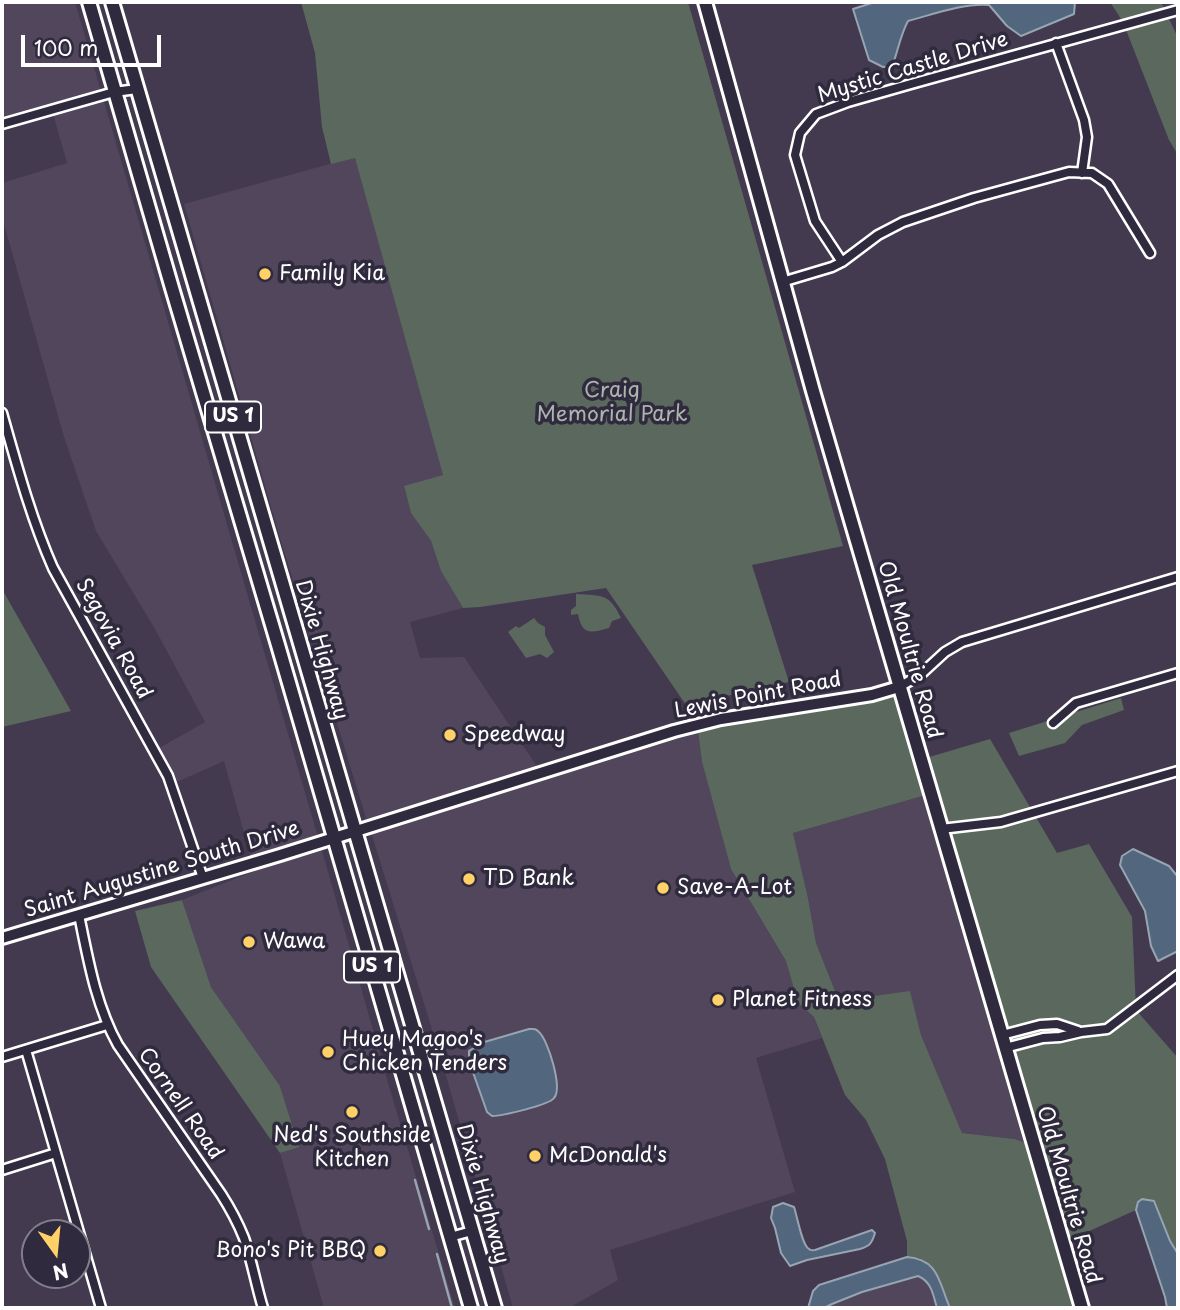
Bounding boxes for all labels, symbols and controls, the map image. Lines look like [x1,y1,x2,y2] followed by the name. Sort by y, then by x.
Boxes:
[24,21,164,65] scale bar
[815,27,1011,109] street label: Mystic Castle Drive
[34,31,98,63] text: 100 m
[279,261,385,287] place label: Family Kia
[257,266,273,282] marker: Family Kia
[537,378,687,428] park label: Craig Memorial Park
[205,402,261,432] road number: US 1
[872,558,946,742] street label: Old Moultrie Road
[70,574,156,704] street label: Segovia Road
[289,577,353,723] street label: Dixie Highway
[673,667,843,725] street label: Lewis Point Road
[464,722,565,748] place label: Speedway
[442,727,458,743] marker: Speedway
[22,816,302,924] street label: Saint Augustine South Drive
[483,866,574,892] place label: TD Bank
[461,871,477,887] marker: TD Bank
[677,875,792,901] place label: Save-A-Lot
[655,880,671,896] marker: Save-A-Lot
[263,929,325,955] place label: Wawa
[241,934,257,950] marker: Wawa
[344,951,400,982] road number: US 1
[732,987,872,1013] place label: Planet Fitness
[710,992,726,1008] marker: Planet Fitness
[342,1027,507,1077] place label: Huey Magoo's Chicken Tenders
[132,1043,228,1165] street label: Cornell Road
[320,1044,336,1060] marker: Huey Magoo's Chicken Tenders
[1031,1103,1105,1287] street label: Old Moultrie Road
[344,1104,360,1120] marker: Ned's Southside Kitchen
[450,1121,514,1267] street label: Dixie Highway
[273,1123,431,1173] place label: Ned's Southside Kitchen
[549,1143,667,1169] place label: McDonald's
[527,1148,543,1164] marker: McDonald's
[21,1219,91,1289] north arrow
[215,1238,366,1264] place label: Bono's Pit BBQ
[372,1243,388,1259] marker: Bono's Pit BBQ
[50,1257,72,1288] text: N

